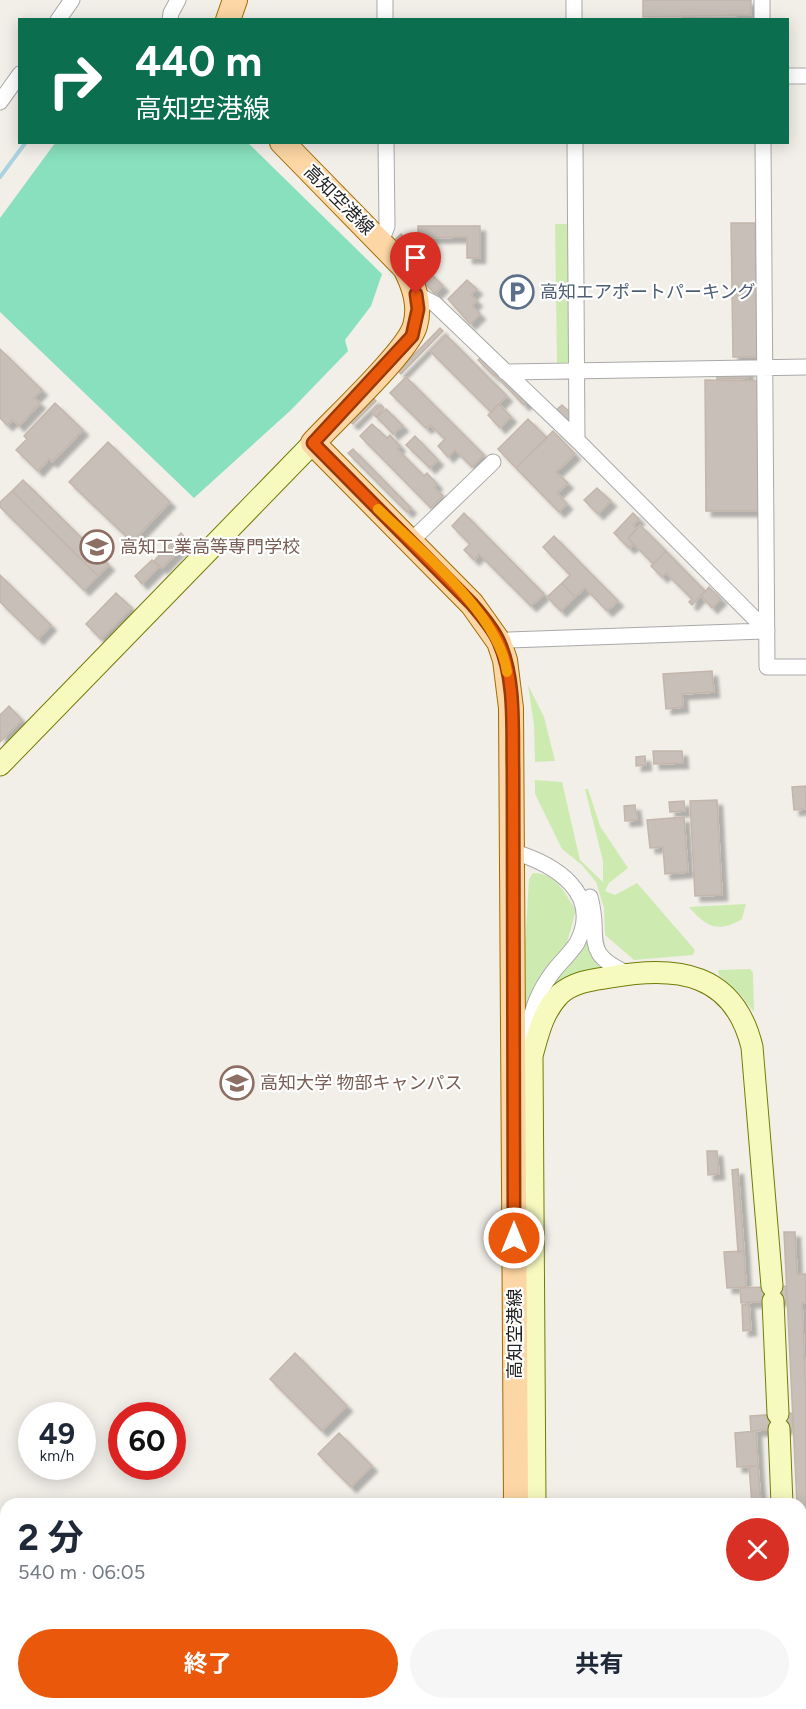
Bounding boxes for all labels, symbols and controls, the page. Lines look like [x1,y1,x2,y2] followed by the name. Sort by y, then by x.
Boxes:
[135,36,262,87] text: 440 m
[36,42,114,120] icon: right
[135,92,270,125] text: 高知空港線
[299,160,379,240] street label: 高知空港線
[390,232,441,294] pin
[399,241,432,274] icon: arrive
[499,274,535,310] parking icon: 高知エアポートパーキング
[540,281,755,303] place label: 高知エアポートパーキング
[79,529,115,565] school or university icon: 高知工業高等専門学校
[120,536,300,558] place label: 高知工業高等専門学校
[219,1065,255,1101] school or university icon: 高知大学 物部キャンパス
[260,1072,462,1094] place label: 高知大学 物部キャンパス
[482,1206,546,1270] position arrow
[504,1289,526,1379] street label: 高知空港線
[108,1402,186,1480] speed limit sign: 60
[39,1415,75,1452] text: 49
[40,1447,74,1465] text: km/h
[18,1516,83,1559] text: 2 分
[726,1518,789,1581] button: close
[18,1560,145,1584] text: 540 m · 06:05
[18,1629,398,1698] button: 終了
[410,1629,789,1698] button: 共有

